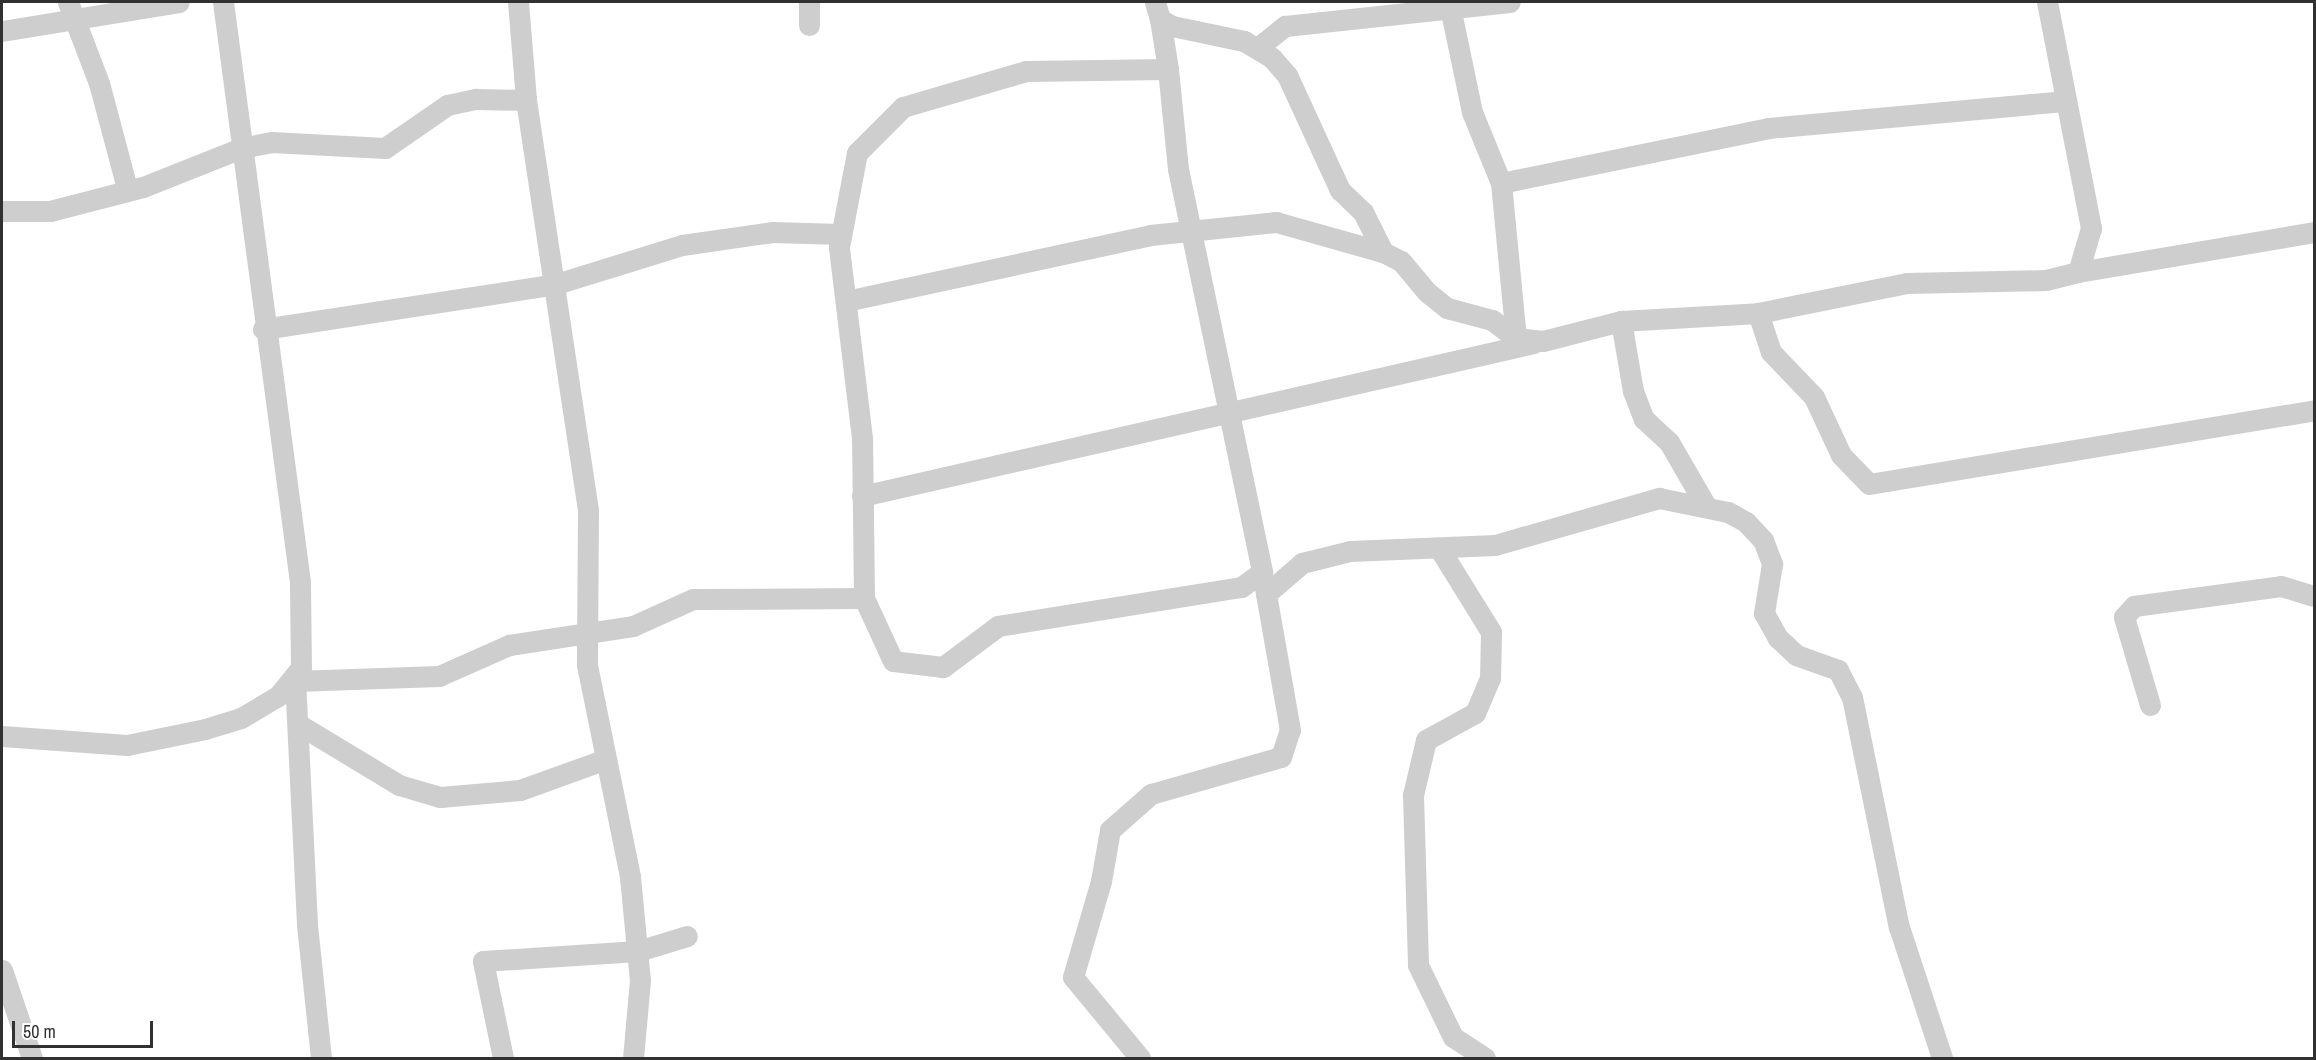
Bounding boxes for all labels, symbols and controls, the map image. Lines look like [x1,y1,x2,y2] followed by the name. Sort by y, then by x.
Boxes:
[15,1009,156,1047] scale bar
[23,1019,56,1044] text: 50 m

